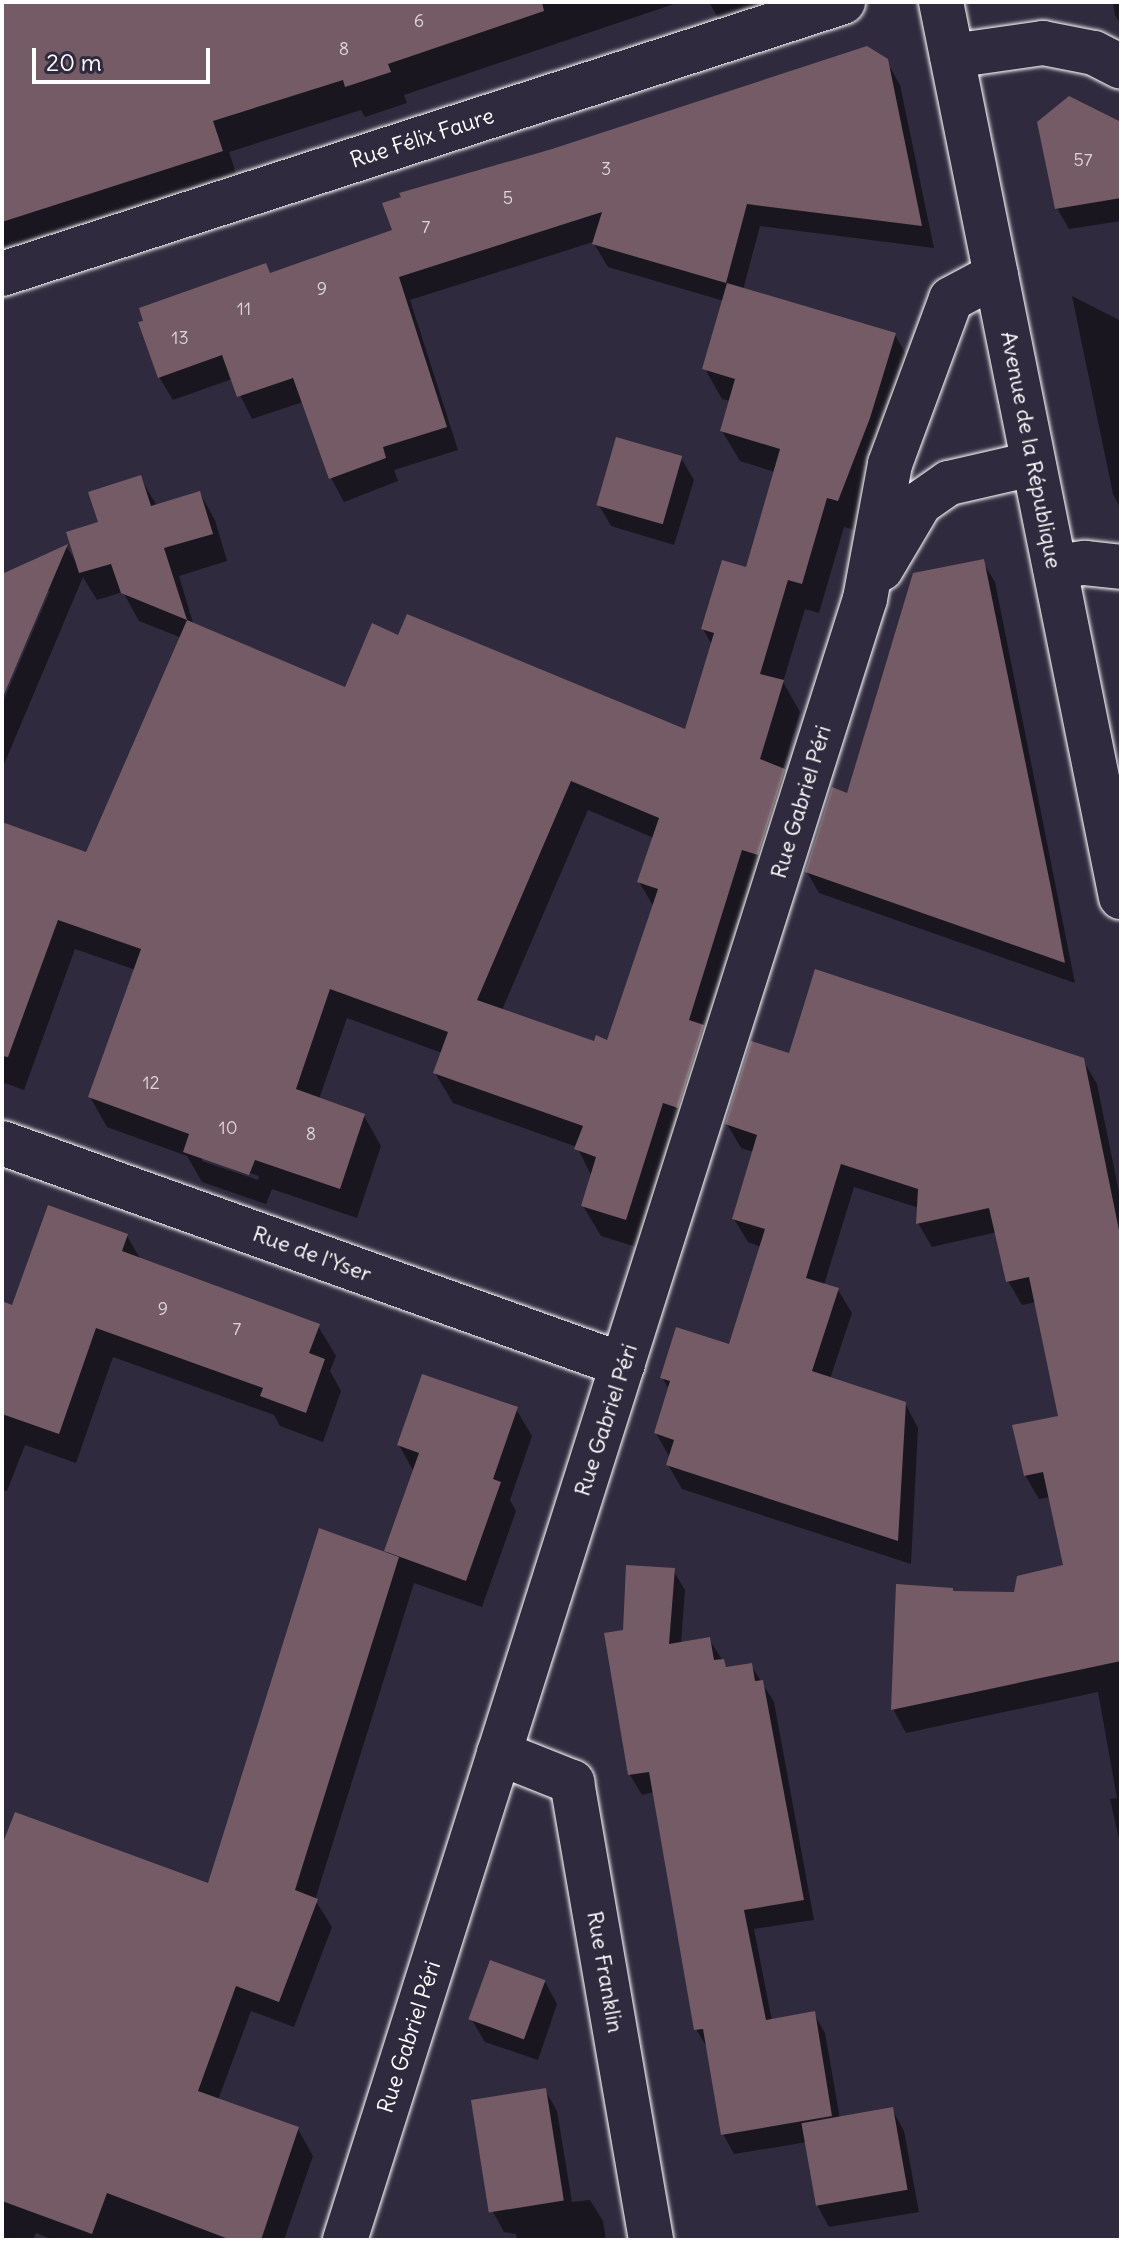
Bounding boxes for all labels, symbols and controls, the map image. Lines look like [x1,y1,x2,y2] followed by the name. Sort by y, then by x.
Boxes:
[414,10,424,32] house number: 6
[36,32,214,82] scale bar
[339,38,349,60] house number: 8
[46,47,102,77] text: 20 m
[347,102,497,174] street label: Rue Félix Faure
[1073,149,1093,171] house number: 57
[601,158,611,180] house number: 3
[503,187,513,209] house number: 5
[422,216,430,238] house number: 7
[317,278,327,300] house number: 9
[237,298,251,320] house number: 11
[171,327,189,349] house number: 13
[995,329,1067,571] street label: Avenue de la République
[765,722,837,882] street label: Rue Gabriel Péri
[142,1072,160,1094] house number: 12
[219,1117,237,1139] house number: 10
[306,1123,316,1145] house number: 8
[249,1220,375,1288] street label: Rue de l'Yser
[158,1298,168,1320] house number: 9
[233,1318,241,1340] house number: 7
[569,1341,643,1499] street label: Rue Gabriel Péri
[581,1909,629,2035] street label: Rue Franklin
[372,1958,446,2116] street label: Rue Gabriel Péri

